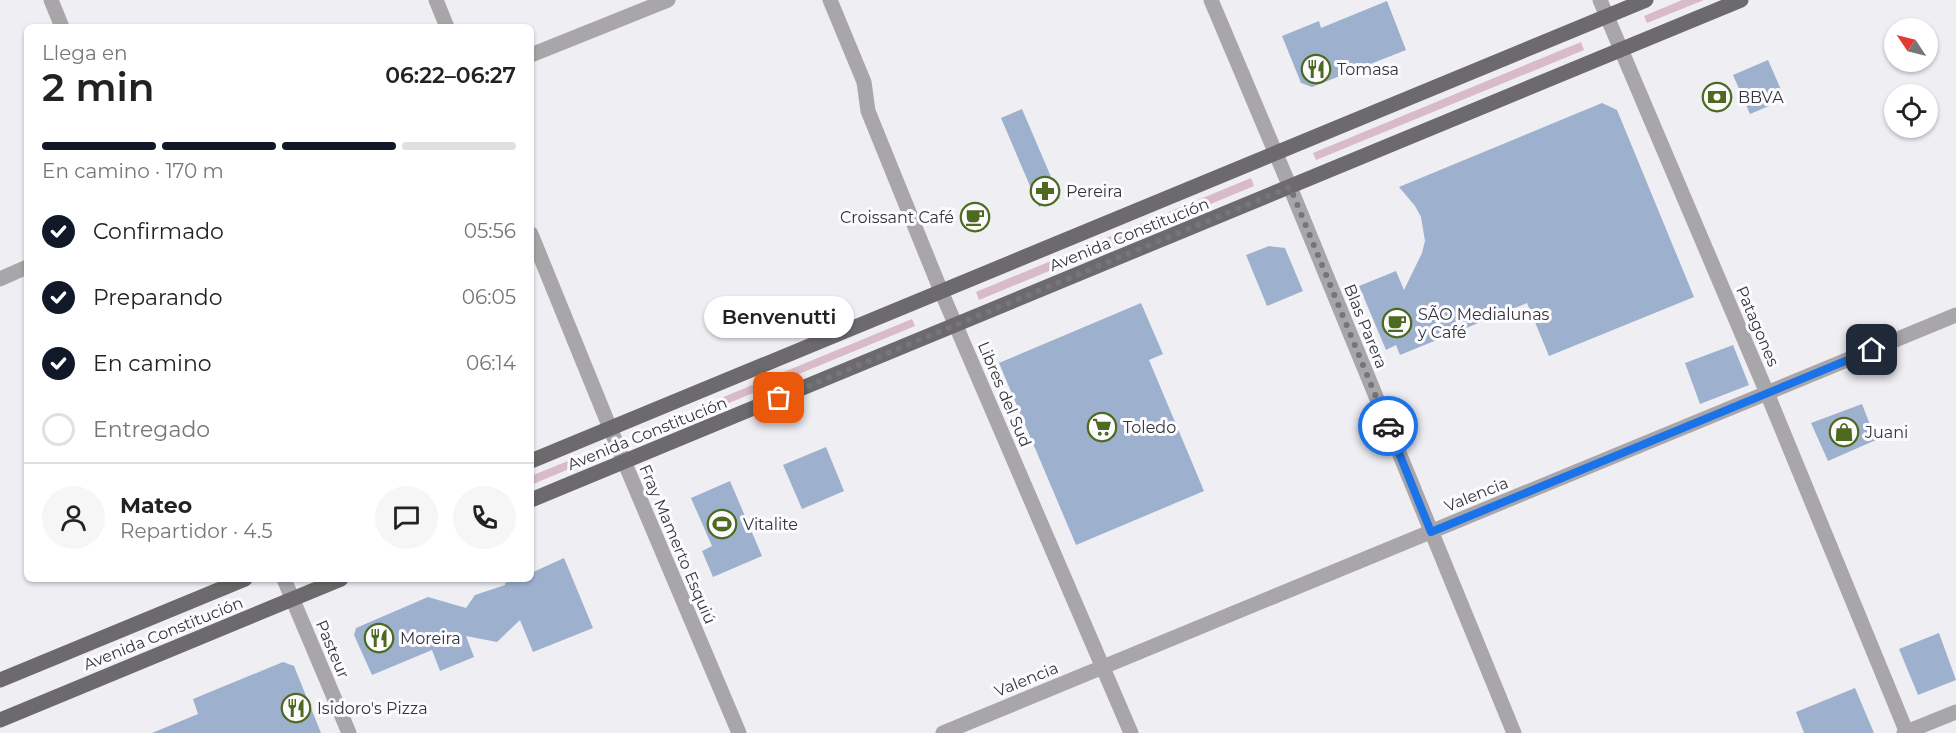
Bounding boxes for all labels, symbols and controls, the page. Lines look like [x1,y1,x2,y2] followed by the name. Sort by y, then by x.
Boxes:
[1884,18,1938,72] north arrow
[1884,18,1938,138] map controls
[42,41,128,65] text: Llega en
[1300,53,1332,85] restaurant icon: Tomasa
[1337,60,1399,79] place label: Tomasa
[385,62,516,89] text: 06:22–06:27
[42,63,155,111] text: 2 min
[1701,81,1733,113] bank icon: BBVA
[1884,84,1938,138] button: locate
[1738,88,1784,107] place label: BBVA
[42,159,224,183] text: En camino · 170 m
[1029,175,1061,207] pharmacy icon: Pereira
[1066,182,1122,201] place label: Pereira
[1047,194,1212,275] street label: Avenida Constitución
[959,201,991,233] cafe icon: Croissant Café
[840,208,954,227] place label: Croissant Café
[42,215,75,248] icon: check
[93,218,224,245] text: Confirmado
[464,219,516,243] text: 05:56
[42,281,75,314] icon: check
[1340,281,1391,371] street label: Blas Parera
[1732,283,1783,369] street label: Patagones
[93,284,222,311] text: Preparando
[462,285,516,309] text: 06:05
[704,296,854,338] callout: Benvenutti
[722,305,836,329] text: Benvenutti
[1417,305,1550,342] place label: SÃO Medialunas y Café
[1381,307,1413,339] cafe icon: SÃO Medialunas y Café
[1846,324,1897,375] pin
[1855,333,1888,366] icon: home
[974,339,1035,450] street label: Libres del Sud
[42,347,75,380] icon: check
[93,350,212,377] text: En camino
[466,351,516,375] text: 06:14
[753,372,804,423] pin
[762,381,795,414] icon: bag
[565,393,730,474] street label: Avenida Constitución
[1358,396,1418,456] courier
[1372,410,1405,443] icon: car
[1086,411,1118,443] supermarket icon: Toledo
[93,416,210,443] text: Entregado
[1828,416,1860,448] shop icon: Juani
[1123,418,1176,437] place label: Toledo
[1864,423,1908,442] place label: Juani
[635,462,720,627] street label: Fray Mamerto Esquiú
[1442,473,1511,516] street label: Valencia
[42,486,105,549] button: person
[375,486,438,549] button: chat
[453,486,516,549] button: phone
[120,492,192,519] text: Mateo
[706,508,738,540] sports icon: Vitalite
[743,515,798,534] place label: Vitalite
[120,519,272,543] text: Repartidor · 4.5
[81,593,246,674] street label: Avenida Constitución
[312,617,353,681] street label: Pasteur
[363,622,395,654] restaurant icon: Moreira
[400,629,461,648] place label: Moreira
[992,658,1061,701] street label: Valencia
[280,692,312,724] restaurant icon: Isidoro's Pizza
[317,699,428,718] place label: Isidoro's Pizza

